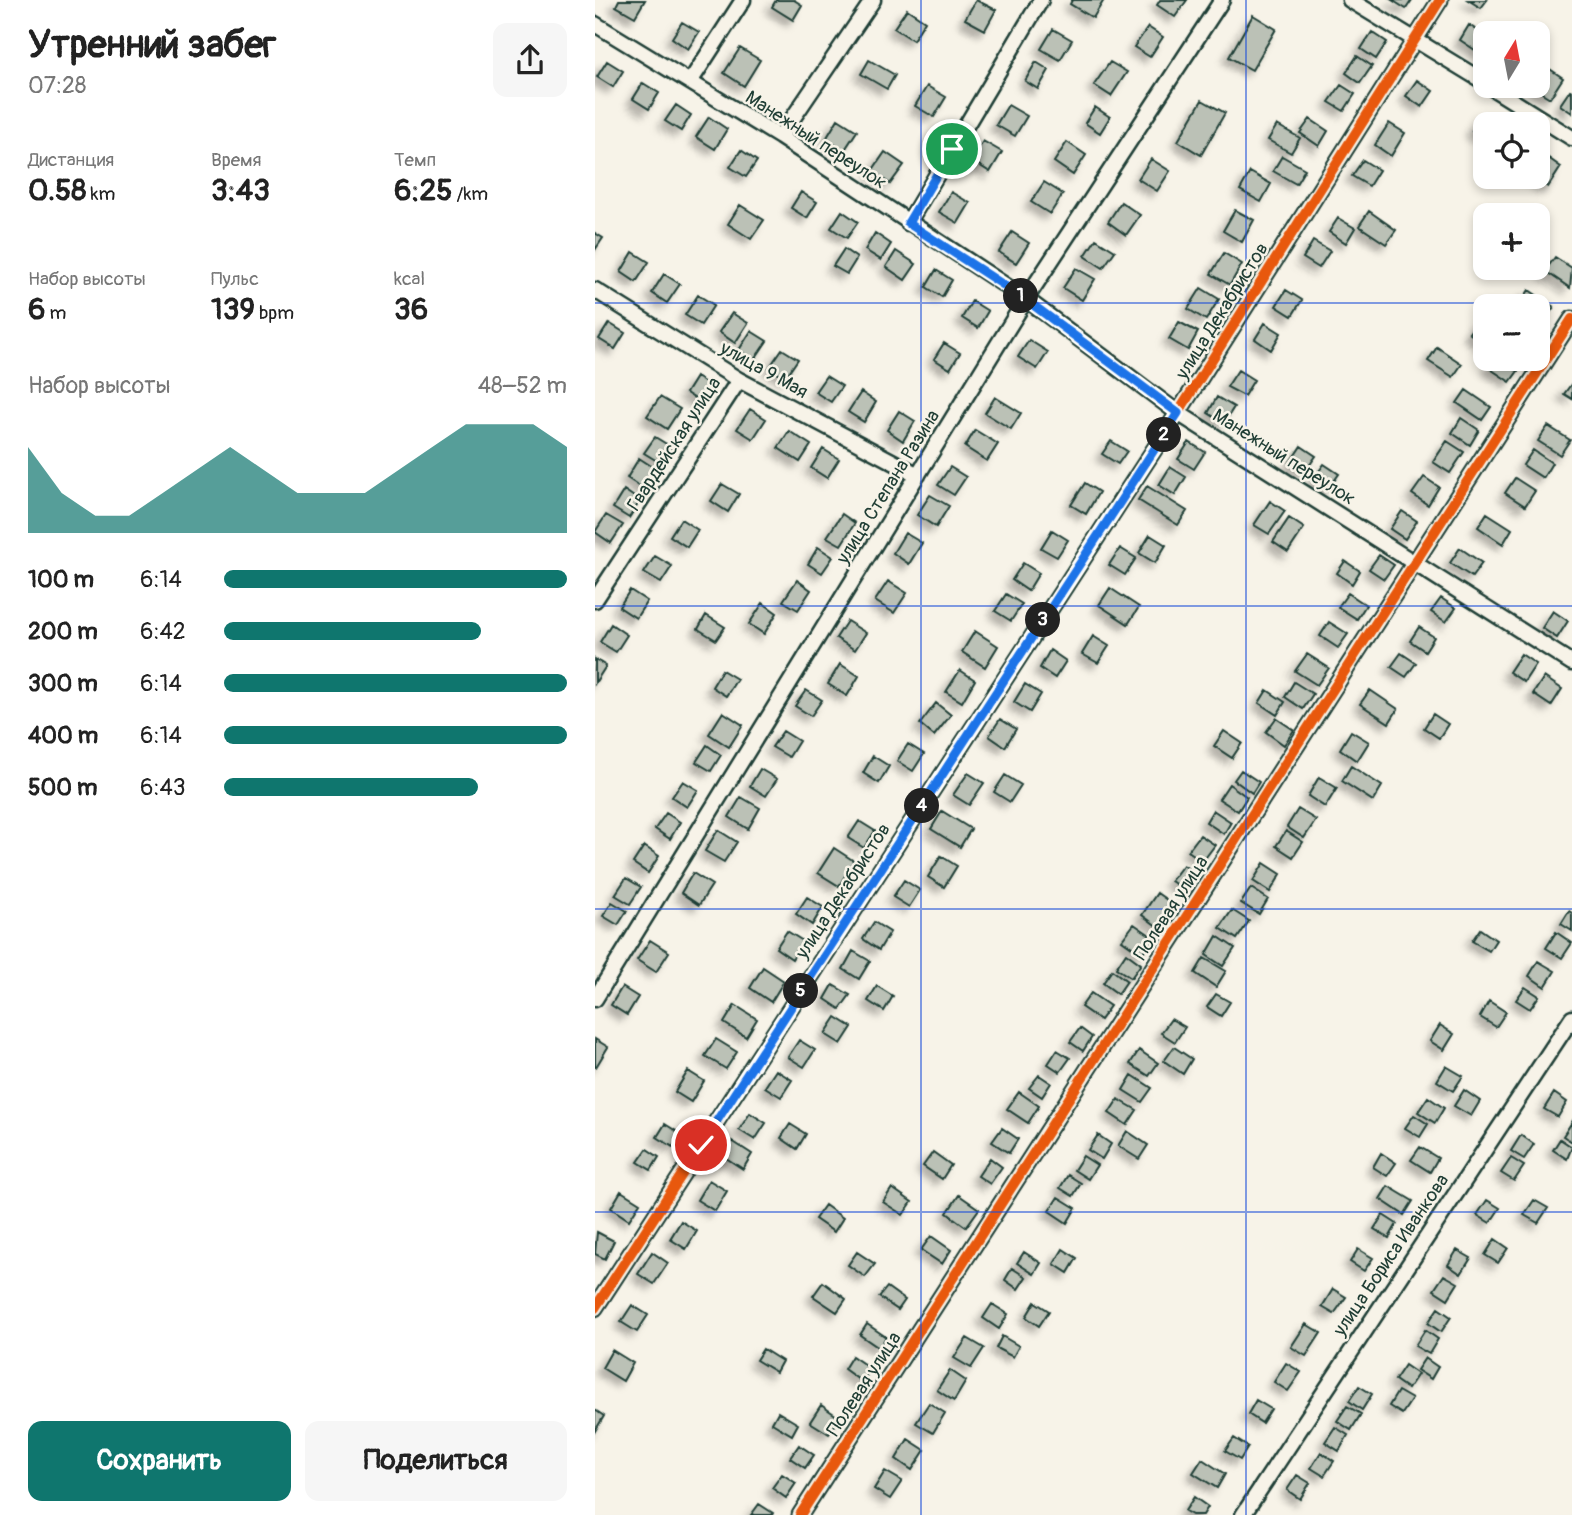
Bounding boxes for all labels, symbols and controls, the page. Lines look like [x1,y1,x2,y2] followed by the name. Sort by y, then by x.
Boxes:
[28,21,276,69] text: Утренний забег
[1473,21,1551,98] north arrow
[1473,21,1550,371] map controls
[493,23,567,97] button: share
[28,71,86,100] text: 07:28
[741,85,891,195] street label: Манежный переулок
[1473,112,1550,189] button: locate
[922,119,982,179] pin
[933,130,971,168] icon: arrive
[28,148,114,172] text: Дистанция
[211,148,262,172] text: Время
[394,148,436,172] text: Темп
[28,172,86,209] text: 0.58
[211,172,270,209] text: 3:43
[394,172,453,209] text: 6:25
[86,182,115,206] text: km
[453,182,488,206] text: /km
[1473,203,1550,280] button: +
[1170,238,1274,385] street label: улица Декабристов
[28,267,146,291] text: Набор высоты
[211,267,259,291] text: Пульс
[394,267,425,291] text: kcal
[1003,278,1039,314] pin: 1
[1017,283,1024,307] text: 1
[28,291,45,328] text: 6
[211,291,255,328] text: 139
[394,291,428,328] text: 36
[1473,294,1550,371] button: −
[45,301,66,325] text: m
[255,301,294,325] text: bpm
[715,336,812,404] street label: улица 9 Мая
[28,371,170,400] text: Набор высоты
[478,371,567,400] text: 48–52 m
[622,372,726,515] street label: Гвардейская улица
[1208,403,1360,511] street label: Манежный переулок
[830,405,945,569] street label: улица Степана Разина
[1147,418,1181,452] pin: 2
[1158,422,1169,446] text: 2
[28,565,94,594] text: 100 m
[140,565,182,594] text: 6:14
[1025,602,1061,638] pin: 3
[1037,607,1048,631] text: 3
[28,617,98,646] text: 200 m
[140,617,186,646] text: 6:42
[28,669,98,698] text: 300 m
[140,669,182,698] text: 6:14
[28,721,98,750] text: 400 m
[140,721,182,750] text: 6:14
[28,773,97,802] text: 500 m
[140,773,186,802] text: 6:43
[905,788,939,824] pin: 4
[916,793,927,817] text: 4
[790,819,896,964] street label: улица Декабристов
[1128,851,1214,965] street label: Полевая улица
[783,974,819,1009] pin: 5
[795,978,806,1002] text: 5
[671,1115,731,1175] pin
[682,1126,720,1164] icon: check
[1327,1169,1454,1341] street label: улица Бориса Иванкова
[821,1327,907,1441] street label: Полевая улица
[28,1421,291,1501] button: Сохранить
[305,1421,567,1501] button: Поделиться

